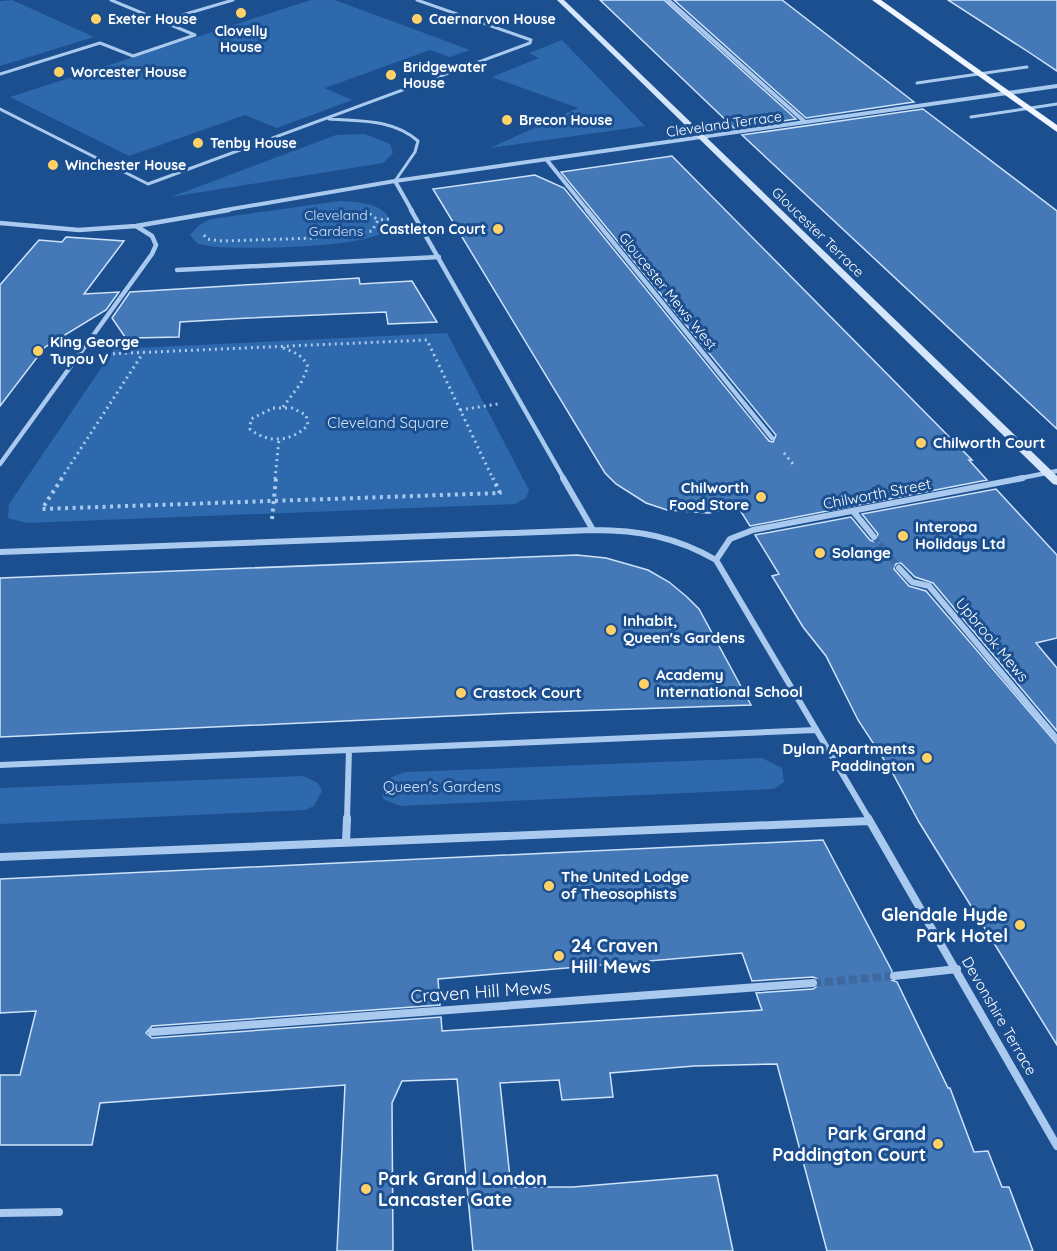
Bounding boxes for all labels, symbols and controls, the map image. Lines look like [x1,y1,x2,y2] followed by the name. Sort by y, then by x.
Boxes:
[234,6,248,20] marker: Clovelly House
[108,10,197,28] place label: Exeter House
[429,10,556,28] place label: Caernarvon House
[89,12,103,26] marker: Exeter House
[410,12,424,26] marker: Caernarvon House
[215,22,267,56] place label: Clovelly House
[403,58,487,92] place label: Bridgewater House
[71,63,187,81] place label: Worcester House
[52,65,66,79] marker: Worcester House
[384,68,398,82] marker: Bridgewater House
[665,107,783,141] street label: Cleveland Terrace
[519,111,613,129] place label: Brecon House
[500,113,514,127] marker: Brecon House
[210,134,297,152] place label: Tenby House
[191,136,205,150] marker: Tenby House
[65,156,186,174] place label: Winchester House
[46,158,60,172] marker: Winchester House
[768,183,868,281] street label: Gloucester Terrace
[304,206,368,240] park label: Cleveland Gardens
[380,220,486,238] place label: Castleton Court
[491,222,505,236] marker: Castleton Court
[615,229,721,353] street label: Gloucester Mews West
[50,332,139,368] place label: King George Tupou V
[31,344,45,358] marker: King George Tupou V
[327,413,449,432] park label: Cleveland Square
[933,433,1045,452] place label: Chilworth Court
[914,436,928,450] marker: Chilworth Court
[821,474,932,513] street label: Chilworth Street
[669,478,749,514] place label: Chilworth Food Store
[754,490,768,504] marker: Chilworth Food Store
[915,517,1006,553] place label: Interopa Holidays Ltd
[896,529,910,543] marker: Interopa Holidays Ltd
[832,543,891,562] place label: Solange
[813,546,827,560] marker: Solange
[952,594,1033,685] street label: Upbrook Mews
[623,611,745,647] place label: Inhabit, Queen's Gardens
[604,623,618,637] marker: Inhabit, Queen's Gardens
[656,665,803,701] place label: Academy International School
[637,677,651,691] marker: Academy International School
[473,683,582,702] place label: Crastock Court
[454,686,468,700] marker: Crastock Court
[783,739,915,775] place label: Dylan Apartments Paddington
[920,751,934,765] marker: Dylan Apartments Paddington
[383,777,501,796] park label: Queen's Gardens
[561,867,689,903] place label: The United Lodge of Theosophists
[542,879,556,893] marker: The United Lodge of Theosophists
[881,903,1008,947] place label: Glendale Hyde Park Hotel
[1013,918,1027,932] marker: Glendale Hyde Park Hotel
[571,934,658,978] place label: 24 Craven Hill Mews
[552,949,566,963] marker: 24 Craven Hill Mews
[958,953,1041,1079] street label: Devonshire Terrace
[410,975,552,1008] street label: Craven Hill Mews
[772,1122,926,1166] place label: Park Grand Paddington Court
[931,1137,945,1151] marker: Park Grand Paddington Court
[378,1167,547,1211] place label: Park Grand London Lancaster Gate
[359,1182,373,1196] marker: Park Grand London Lancaster Gate

